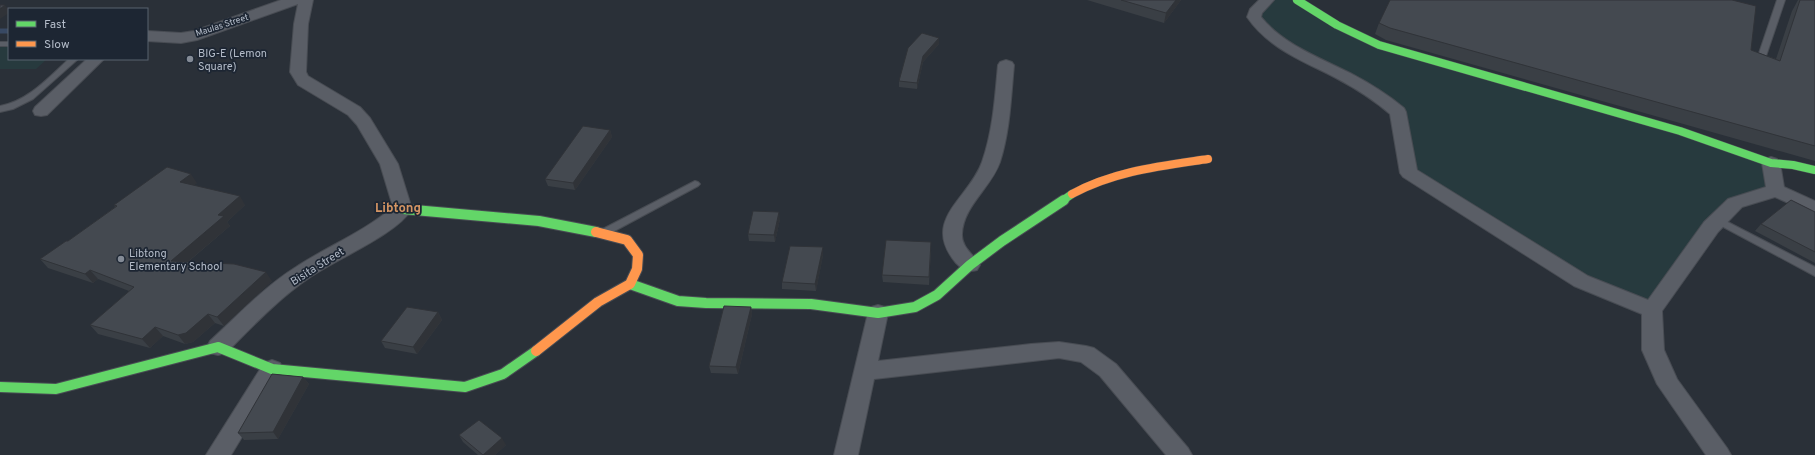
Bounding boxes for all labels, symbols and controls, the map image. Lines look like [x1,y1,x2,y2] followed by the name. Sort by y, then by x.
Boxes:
[8,8,148,60] legend
[194,12,250,39] street label: Maulas Street
[44,17,66,33] text: Fast
[44,37,70,53] text: Slow
[198,47,267,74] place label: BIG-E (Lemon Square)
[185,54,195,64] marker: BIG-E (Lemon Square)
[375,201,421,217] district label: Libtong
[288,245,347,289] street label: Bisita Street
[129,247,222,274] place label: Libtong Elementary School
[116,254,126,264] marker: Libtong Elementary School

